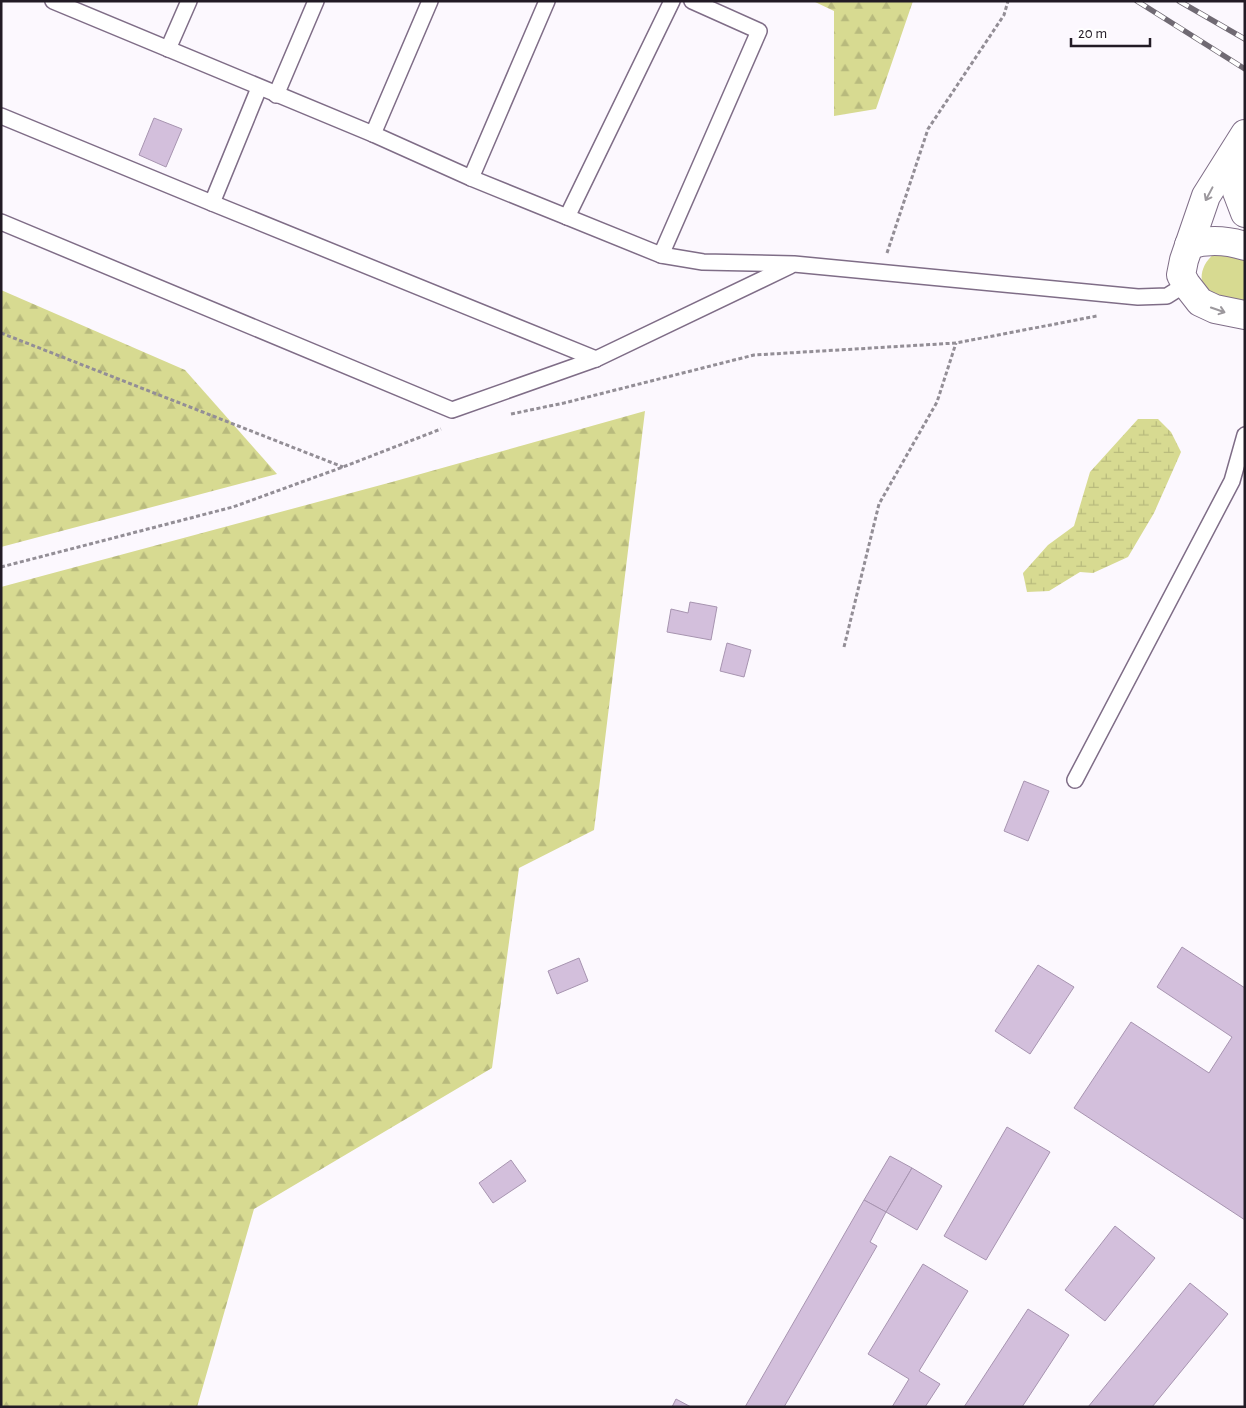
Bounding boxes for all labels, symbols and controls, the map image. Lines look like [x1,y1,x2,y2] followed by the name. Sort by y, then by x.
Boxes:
[1071,15,1150,47] scale bar
[1078,26,1107,41] text: 20 m
[1204,186,1213,201] one-way arrow
[1210,306,1226,315] one-way arrow

